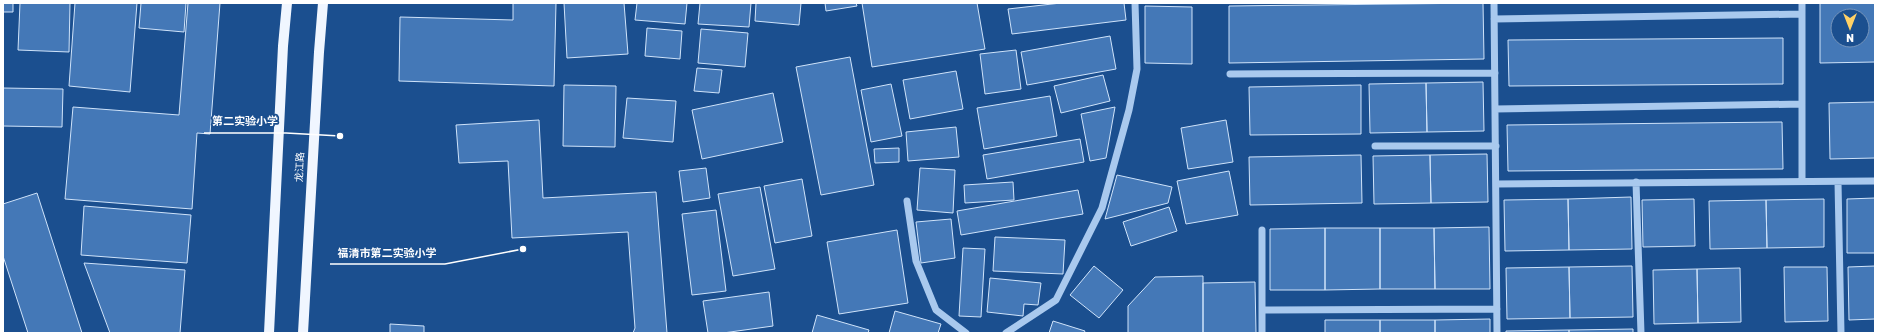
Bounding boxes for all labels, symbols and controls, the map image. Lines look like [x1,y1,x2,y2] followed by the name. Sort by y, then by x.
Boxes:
[1830,8,1870,48] north arrow
[1846,31,1854,44] text: N
[204,110,286,133] callout: 第二实验小学
[212,115,278,128] text: 第二实验小学
[293,152,307,182] street label: 龙江路
[330,241,445,264] callout: 福清市第二实验小学
[338,247,437,260] text: 福清市第二实验小学

